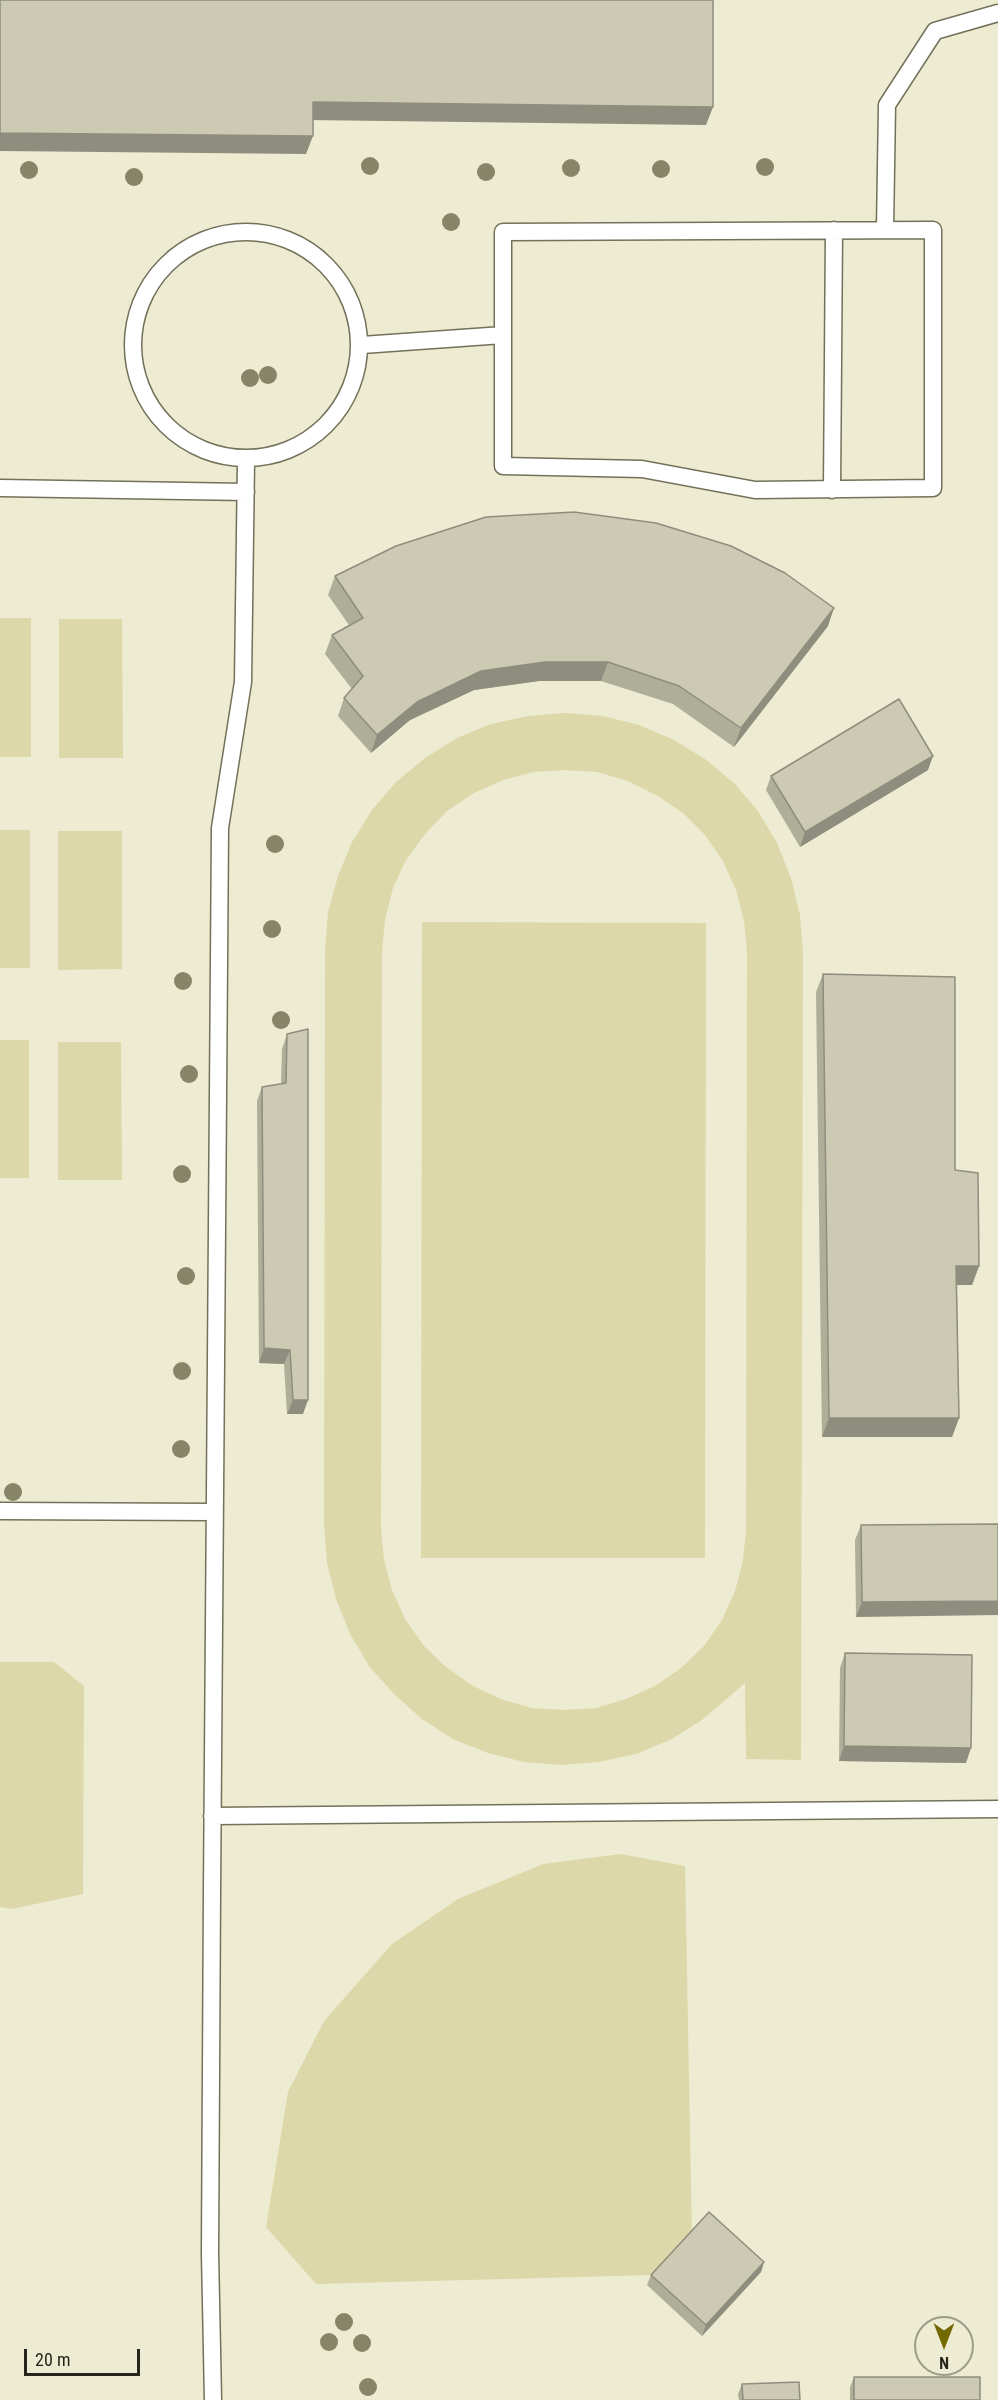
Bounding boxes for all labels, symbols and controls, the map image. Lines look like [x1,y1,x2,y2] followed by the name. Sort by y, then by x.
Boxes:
[914,2316,974,2376] north arrow
[27,2337,142,2375] scale bar
[35,2349,70,2370] text: 20 m
[939,2353,949,2372] text: N

